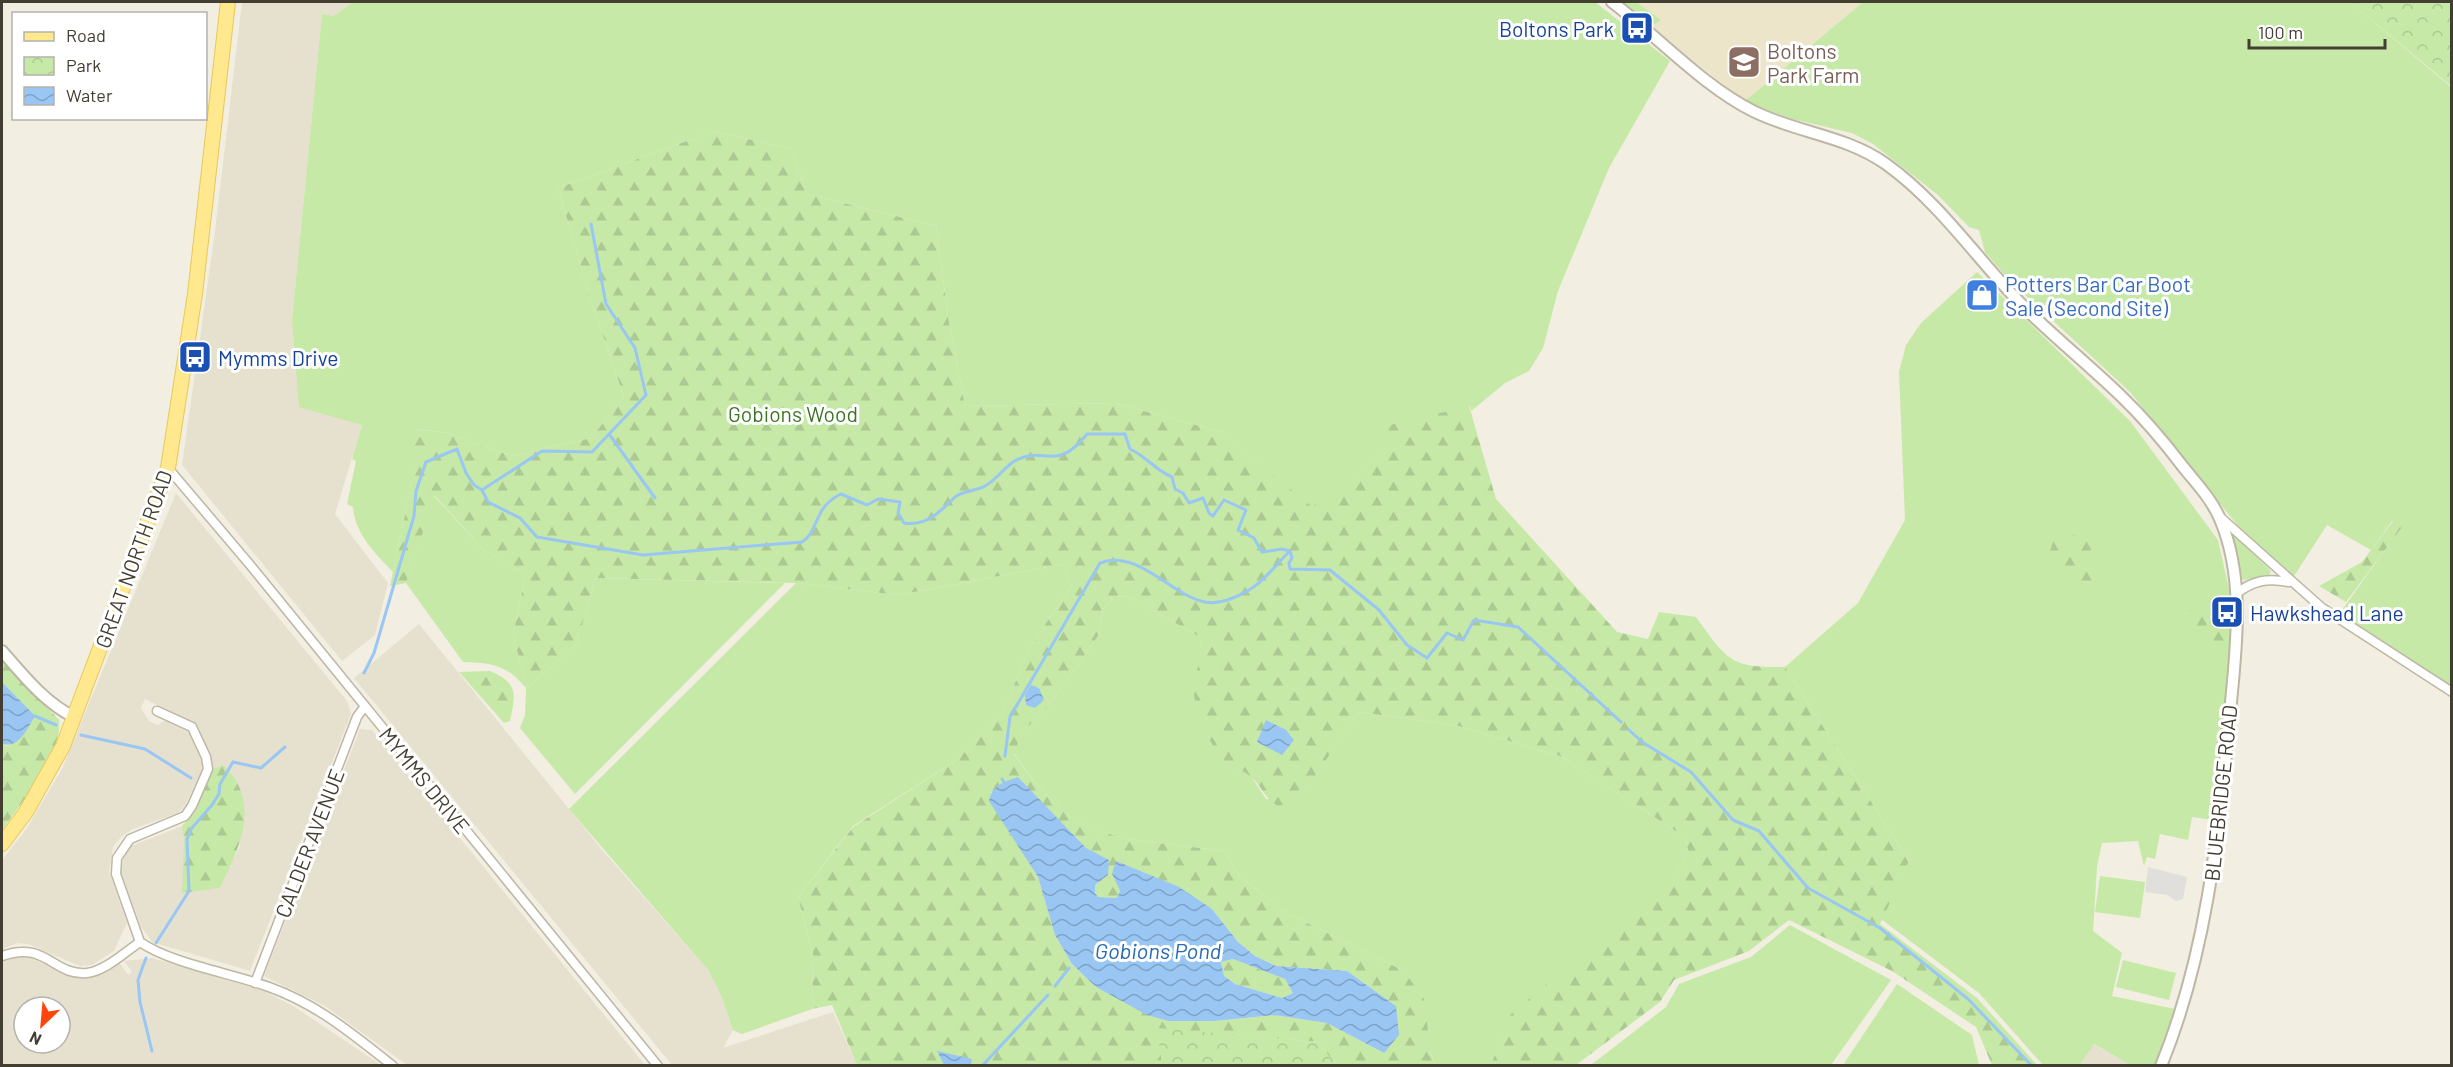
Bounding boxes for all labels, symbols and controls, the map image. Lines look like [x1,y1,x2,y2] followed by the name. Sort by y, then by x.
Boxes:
[1619,10,1655,46] bus stop icon: Boltons Park
[12,12,207,120] legend
[2249,12,2386,50] scale bar
[1499,16,1614,41] place label: Boltons Park
[2258,21,2303,43] text: 100 m
[66,24,106,46] text: Road
[1767,38,1859,87] place label: Boltons Park Farm
[1726,44,1762,80] school or university icon: Boltons Park Farm
[66,54,101,76] text: Park
[66,84,113,106] text: Water
[2005,271,2191,320] place label: Potters Bar Car Boot Sale (Second Site)
[1964,277,2000,313] shop icon: Potters Bar Car Boot Sale (Second Site)
[177,339,213,375] bus stop icon: Mymms Drive
[218,345,339,370] place label: Mymms Drive
[728,401,858,426] park label: Gobions Wood
[89,467,177,651] street label: GREAT NORTH ROAD
[2209,594,2245,630] bus stop icon: Hawkshead Lane
[2250,600,2404,625] place label: Hawkshead Lane
[2198,704,2242,882] street label: BLUEBRIDGE ROAD
[375,722,475,838] street label: MYMMS DRIVE
[269,765,349,921] street label: CALDER AVENUE
[1095,937,1222,963] water label: Gobions Pond
[12,995,72,1055] north arrow
[26,1028,44,1050] text: N

